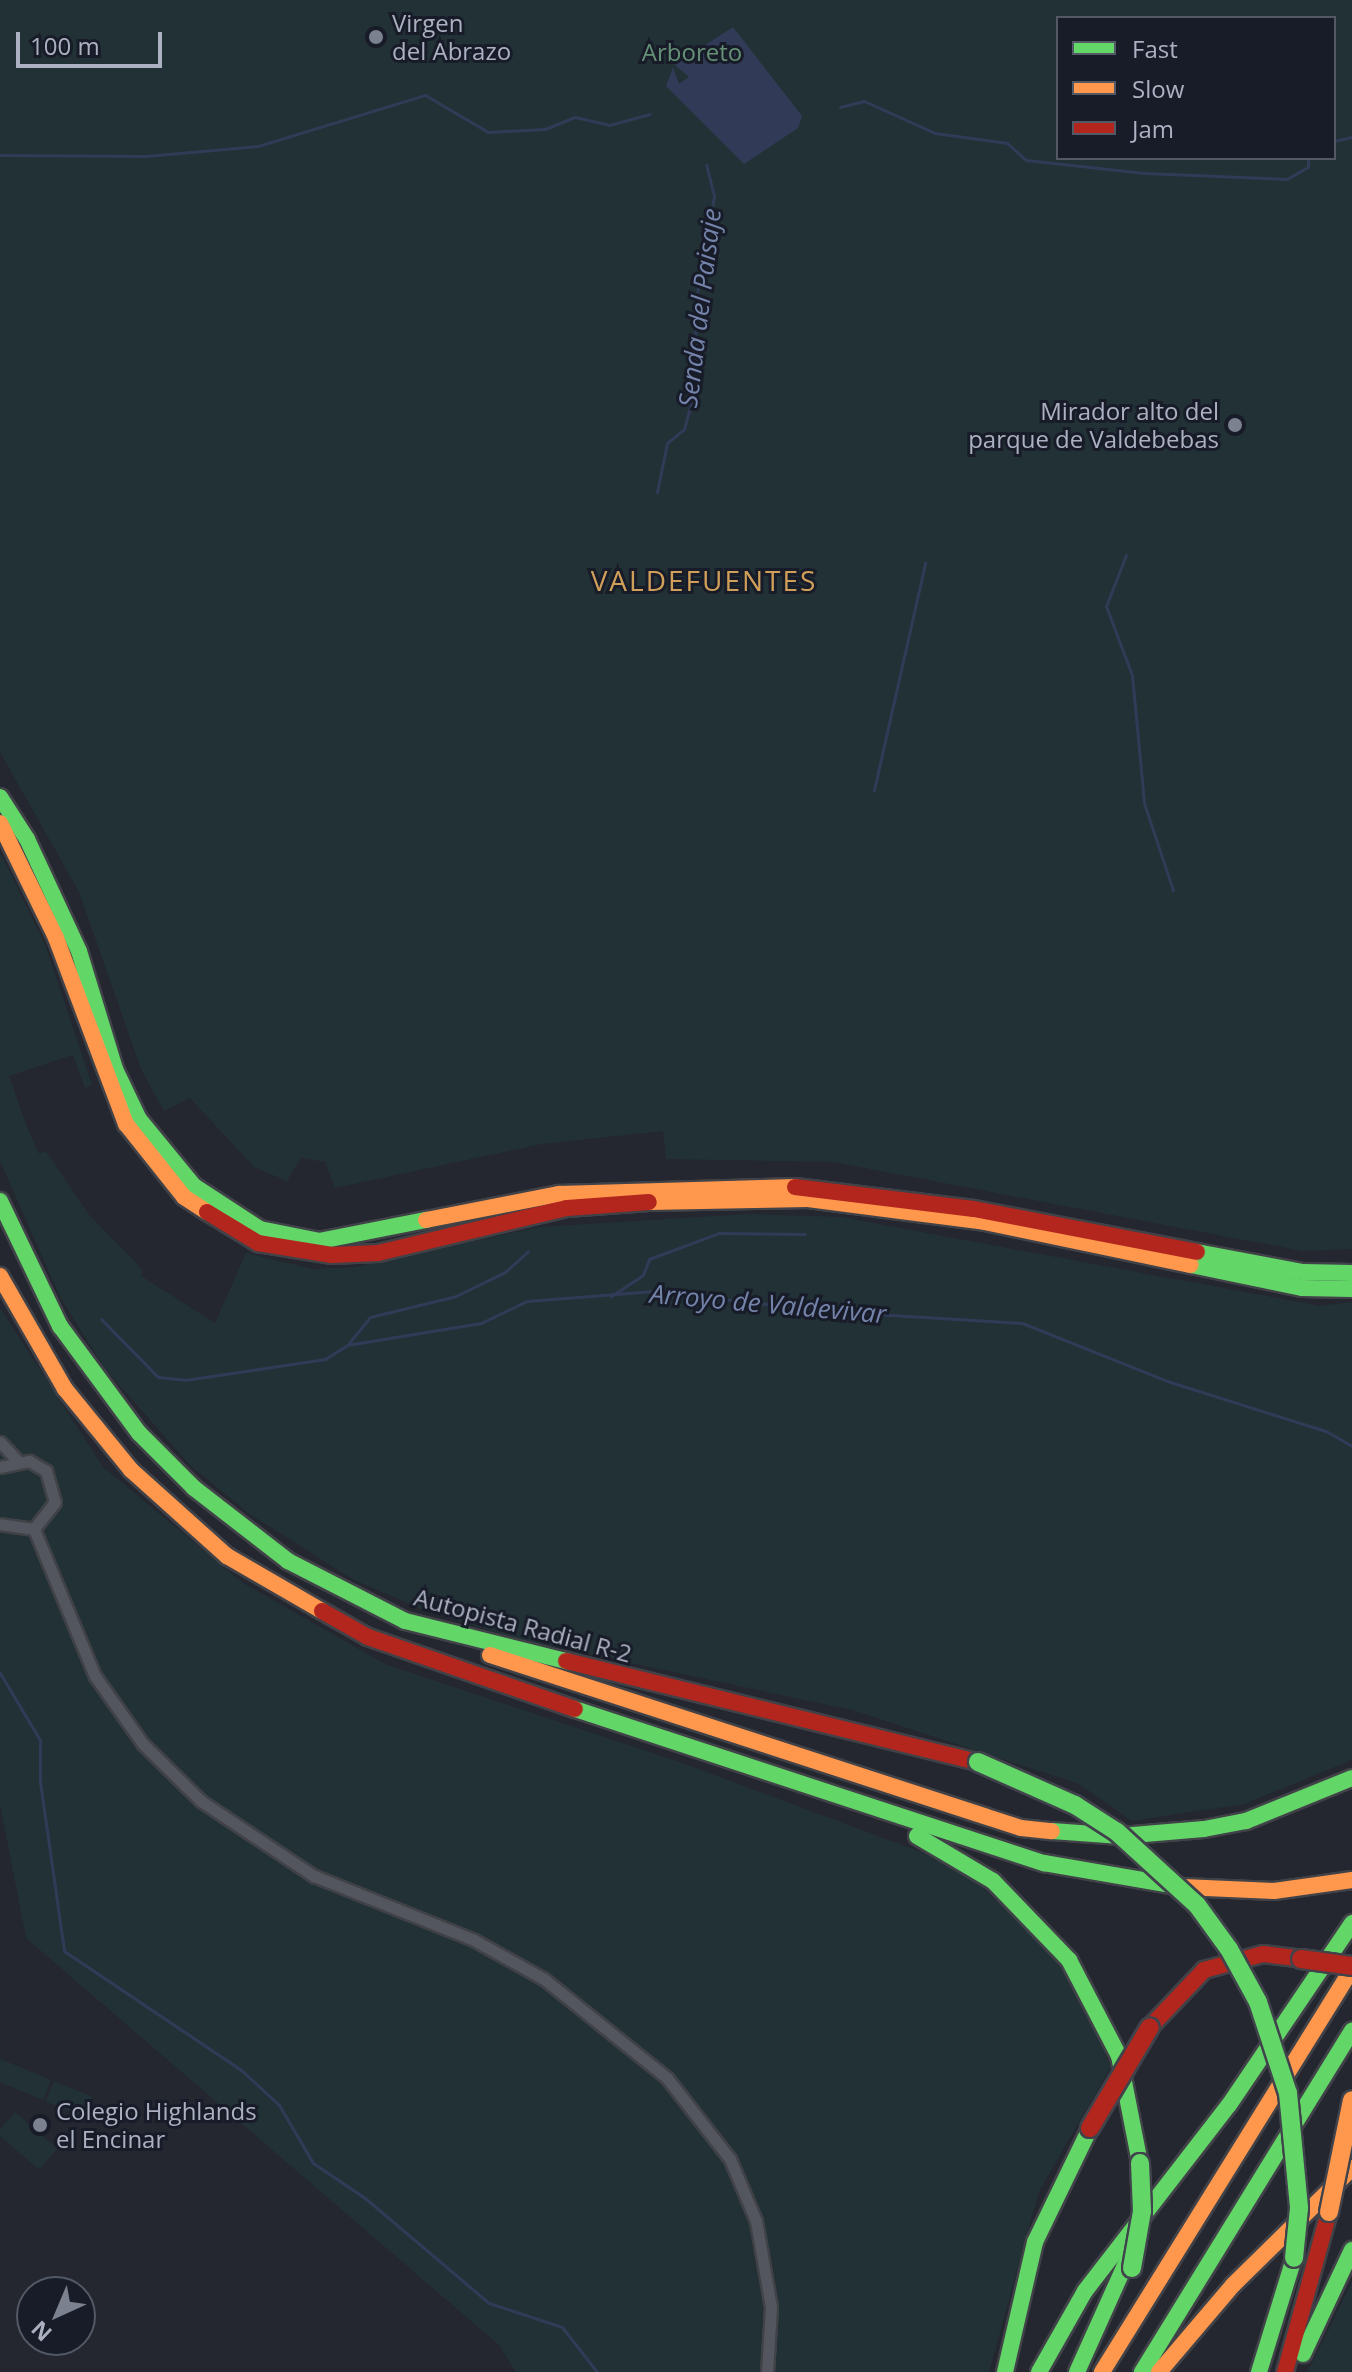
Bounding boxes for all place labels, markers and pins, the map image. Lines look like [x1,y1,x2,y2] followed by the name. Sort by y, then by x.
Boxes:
[392,9,511,65] place label: Virgen del Abrazo
[367,28,385,46] marker: Virgen del Abrazo
[968,397,1219,453] place label: Mirador alto del parque de Valdebebas
[1226,416,1244,434] marker: Mirador alto del parque de Valdebebas
[56,2097,257,2153] place label: Colegio Highlands el Encinar
[31,2116,49,2134] marker: Colegio Highlands el Encinar

